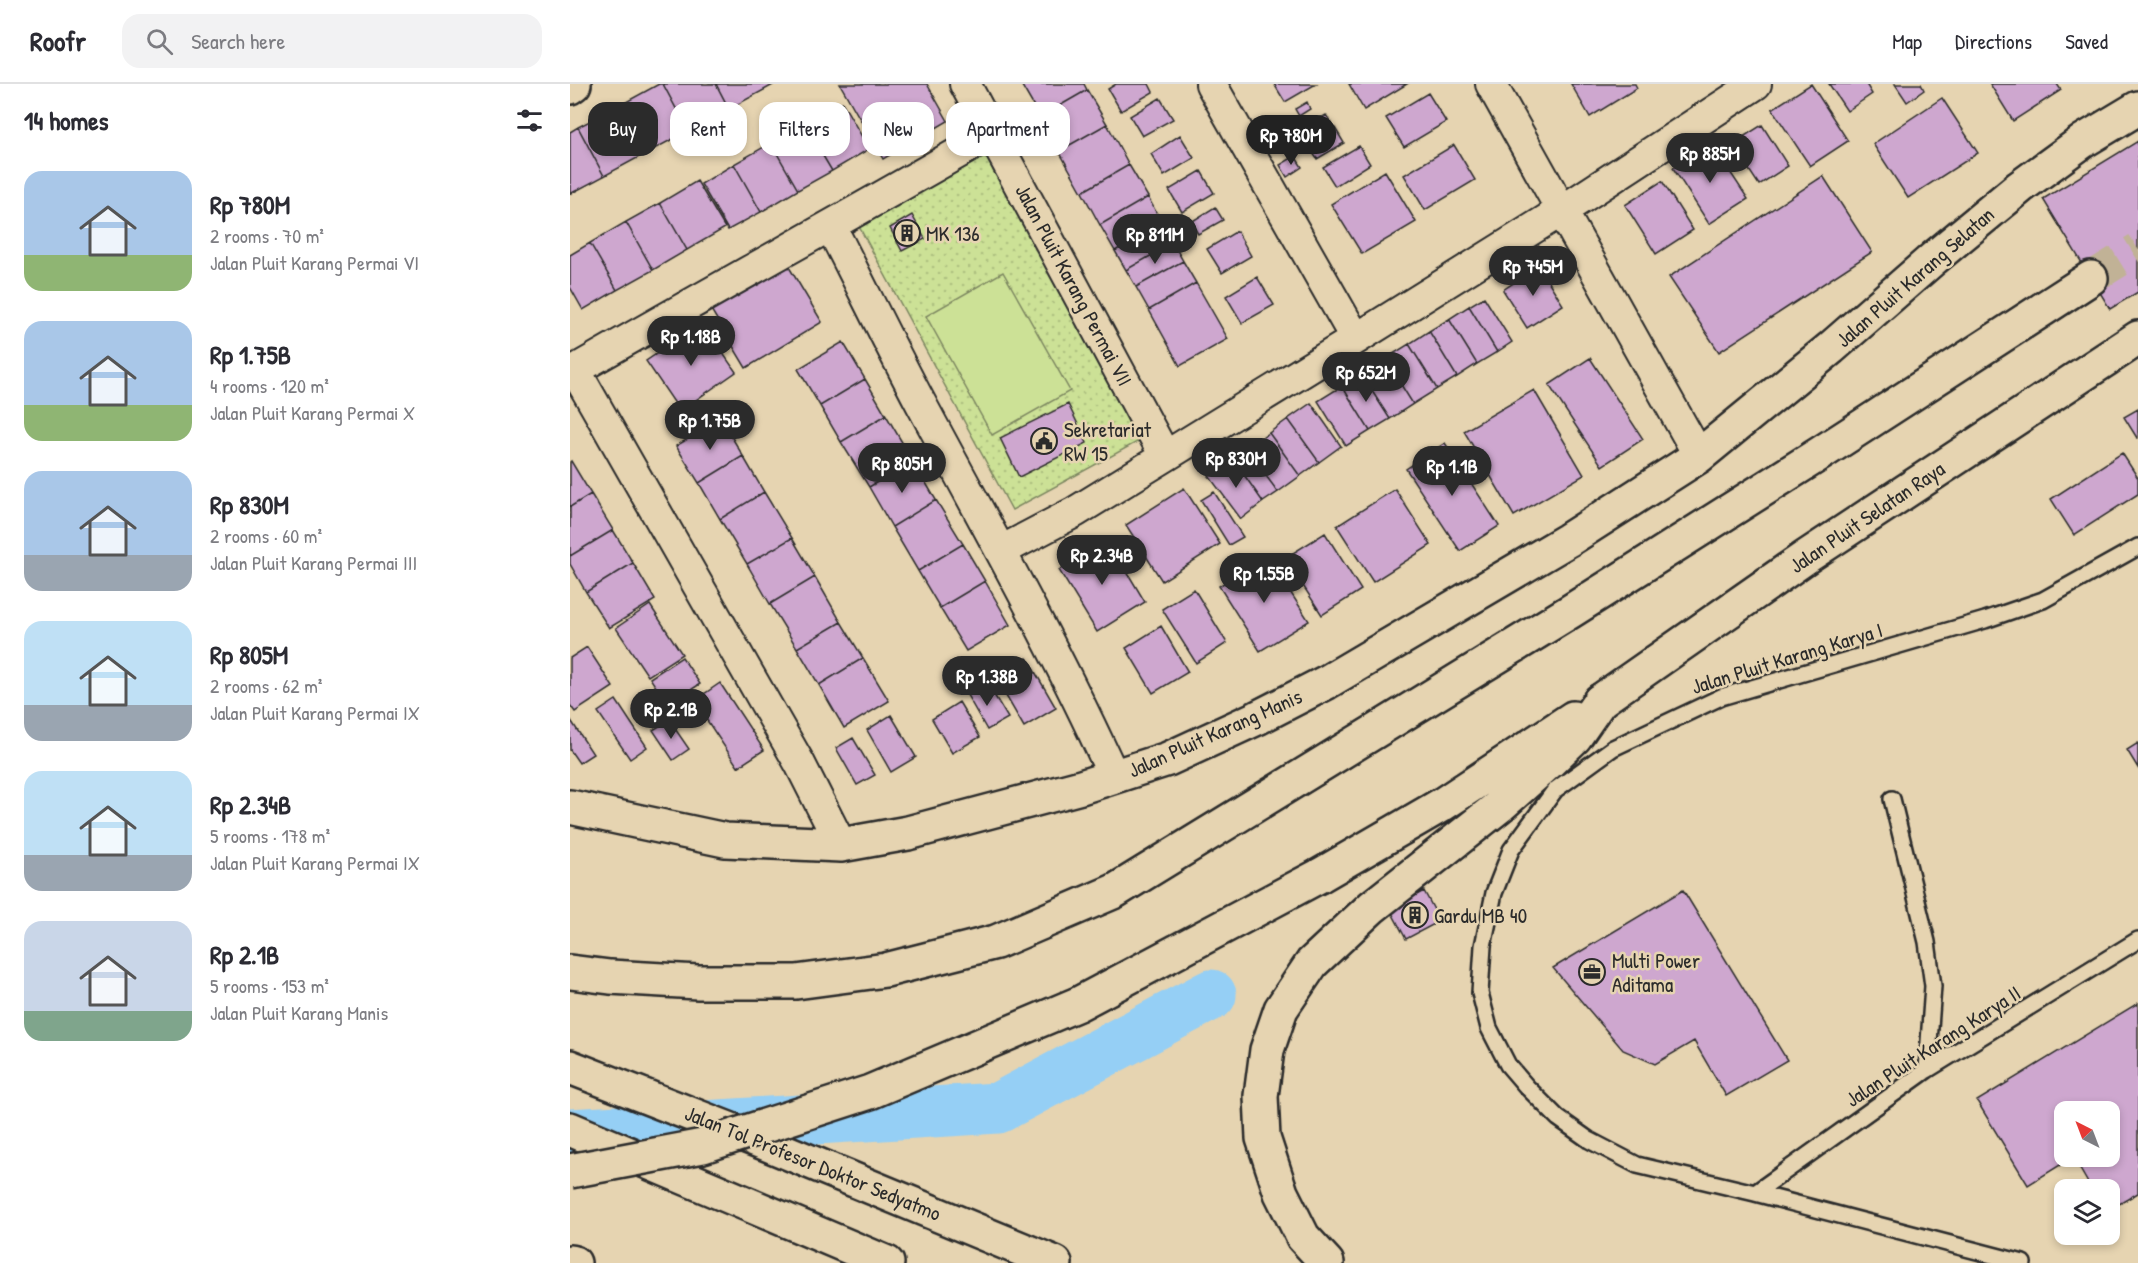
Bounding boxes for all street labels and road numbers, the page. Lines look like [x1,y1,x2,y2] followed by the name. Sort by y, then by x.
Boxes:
[1009,179,1139,391] street label: Jalan Pluit Karang Permai VII
[1830,200,2000,354] street label: Jalan Pluit Karang Selatan
[1784,454,1950,580] street label: Jalan Pluit Selatan Raya
[1688,615,1886,701] street label: Jalan Pluit Karang Karya I
[1124,682,1306,784] street label: Jalan Pluit Karang Manis
[1840,978,2026,1114] street label: Jalan Pluit Karang Karya II
[681,1098,945,1228] street label: Jalan Tol Profesor Doktor Sedyatmo

